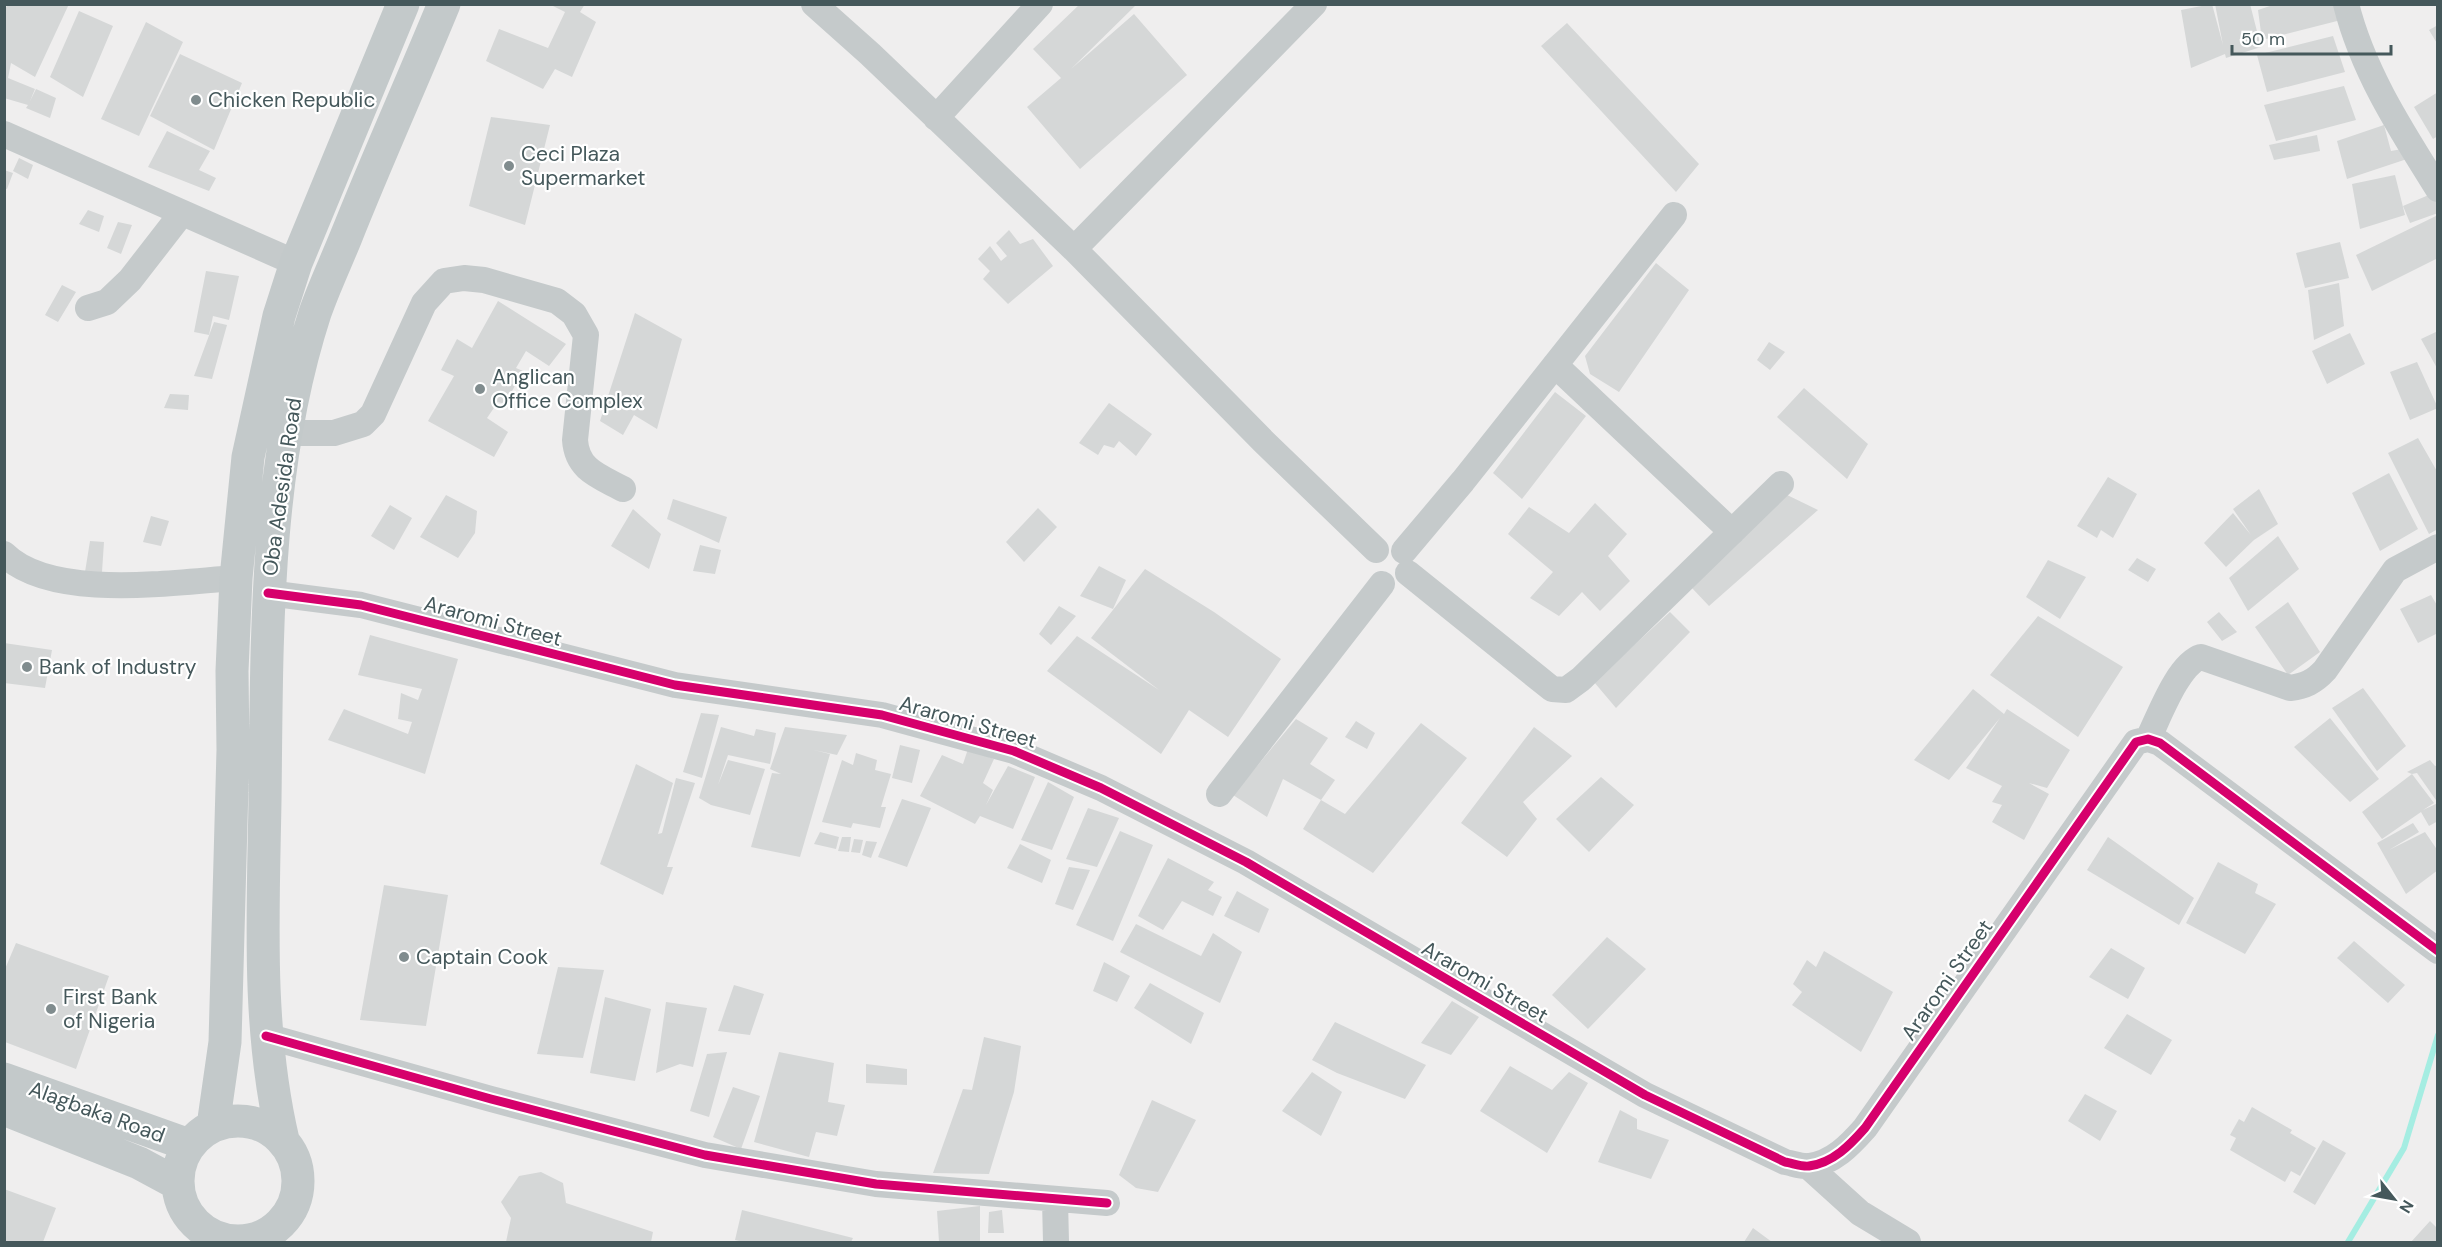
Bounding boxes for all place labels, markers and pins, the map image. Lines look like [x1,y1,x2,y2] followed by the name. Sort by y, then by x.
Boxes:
[208,86,375,114] place label: Chicken Republic
[189,93,203,107] marker: Chicken Republic
[521,140,646,192] place label: Ceci Plaza Supermarket
[502,159,516,173] marker: Ceci Plaza Supermarket
[492,363,643,415] place label: Anglican Office Complex
[473,382,487,396] marker: Anglican Office Complex
[39,653,197,681] place label: Bank of Industry
[20,660,34,674] marker: Bank of Industry
[416,943,549,971] place label: Captain Cook
[397,950,411,964] marker: Captain Cook
[63,983,158,1035] place label: First Bank of Nigeria
[44,1002,58,1016] marker: First Bank of Nigeria

